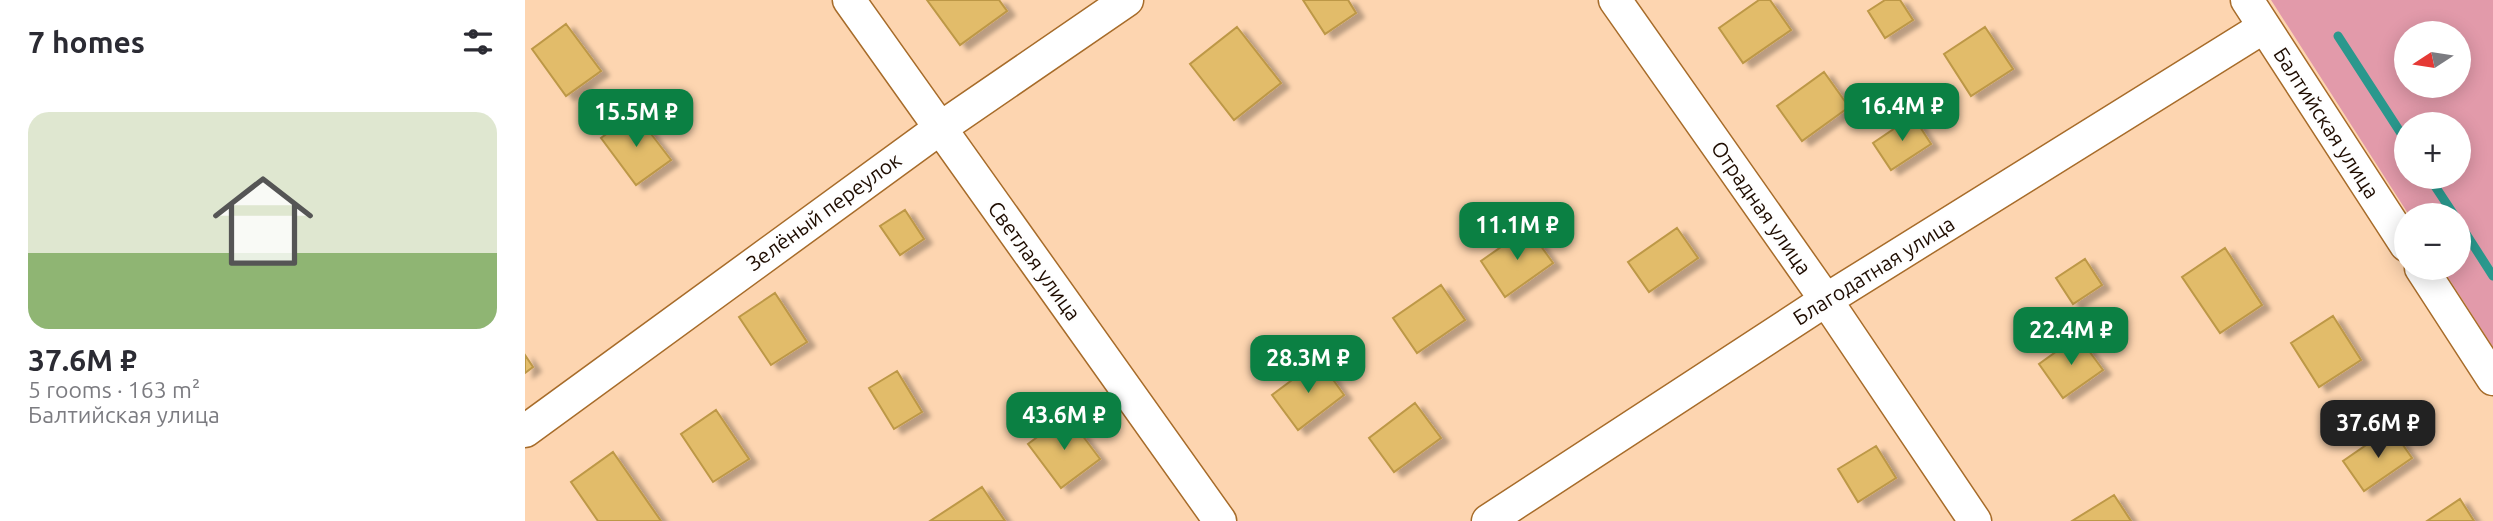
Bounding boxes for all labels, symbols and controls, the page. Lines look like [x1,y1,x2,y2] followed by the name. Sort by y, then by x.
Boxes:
[2394,21,2471,98] north arrow
[2394,21,2471,280] map controls
[459,23,497,61] icon: filters
[28,25,145,59] text: 7 homes
[2269,42,2385,202] street label: Балтийская улица
[1837,83,1967,143] pin: 16.4M ₽
[571,90,701,149] pin: 15.5M ₽
[1860,93,1944,118] text: 16.4M ₽
[594,99,678,124] text: 15.5M ₽
[2394,112,2471,189] button: +
[1707,136,1817,279] street label: Отрадная улица
[741,147,905,275] street label: Зелёный переулок
[200,158,326,284] icon: home
[984,196,1086,325] street label: Светлая улица
[1452,202,1582,262] pin: 11.1M ₽
[2394,203,2471,280] button: −
[1788,211,1959,330] street label: Благодатная улица
[1475,212,1559,237] text: 11.1M ₽
[2006,308,2136,367] pin: 22.4M ₽
[2029,317,2113,342] text: 22.4M ₽
[1243,336,1373,395] pin: 28.3M ₽
[28,343,137,377] text: 37.6M ₽
[1266,345,1350,370] text: 28.3M ₽
[28,377,200,402] text: 5 rooms · 163 m²
[999,392,1129,452] pin: 43.6M ₽
[2313,400,2443,460] pin: 37.6M ₽
[28,402,220,427] text: Балтийская улица
[1022,402,1106,427] text: 43.6M ₽
[2336,410,2420,435] text: 37.6M ₽

